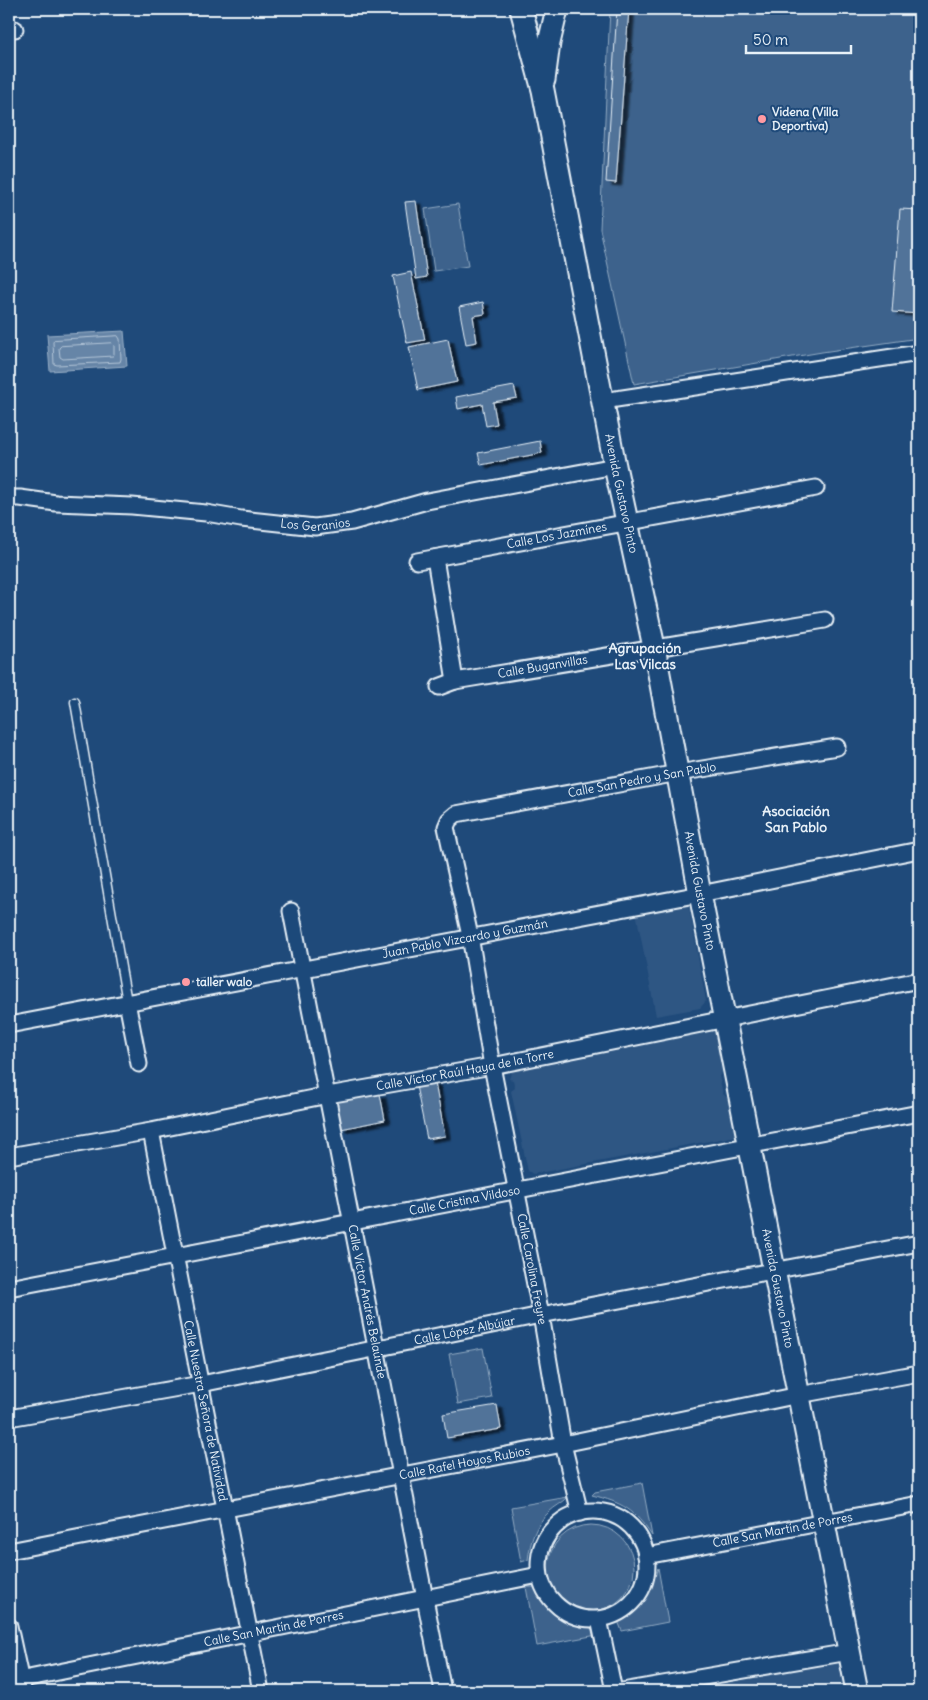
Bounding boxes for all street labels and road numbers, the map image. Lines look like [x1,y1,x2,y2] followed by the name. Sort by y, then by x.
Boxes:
[602,433,642,555] street label: Avenida Gustavo Pinto
[280,514,351,534] street label: Los Geranios
[505,518,608,551] street label: Calle Los Jazmínes
[497,651,589,681] street label: Calle Buganvillas
[566,759,717,800] street label: Calle San Pedro y San Pablo
[681,830,719,952] street label: Avenida Gustavo Pinto
[381,915,549,961] street label: Juan Pablo Vizcardo y Guzmán
[375,1046,555,1093] street label: Calle Víctor Raúl Haya de la Torre
[408,1182,522,1218] street label: Calle Cristina Vildoso
[514,1212,551,1326] street label: Calle Carolina Freyre
[345,1223,390,1380] street label: Calle Víctor Andrés Belaúnde
[759,1227,797,1349] street label: Avenida Gustavo Pinto
[413,1312,517,1348] street label: Calle López Albújar
[181,1319,231,1502] street label: Calle Nuestra Señora de Natividad
[398,1443,531,1482] street label: Calle Rafel Hoyos Rubios
[711,1509,854,1550] street label: Calle San Martín de Porres
[202,1607,345,1649] street label: Calle San Martín de Porres

